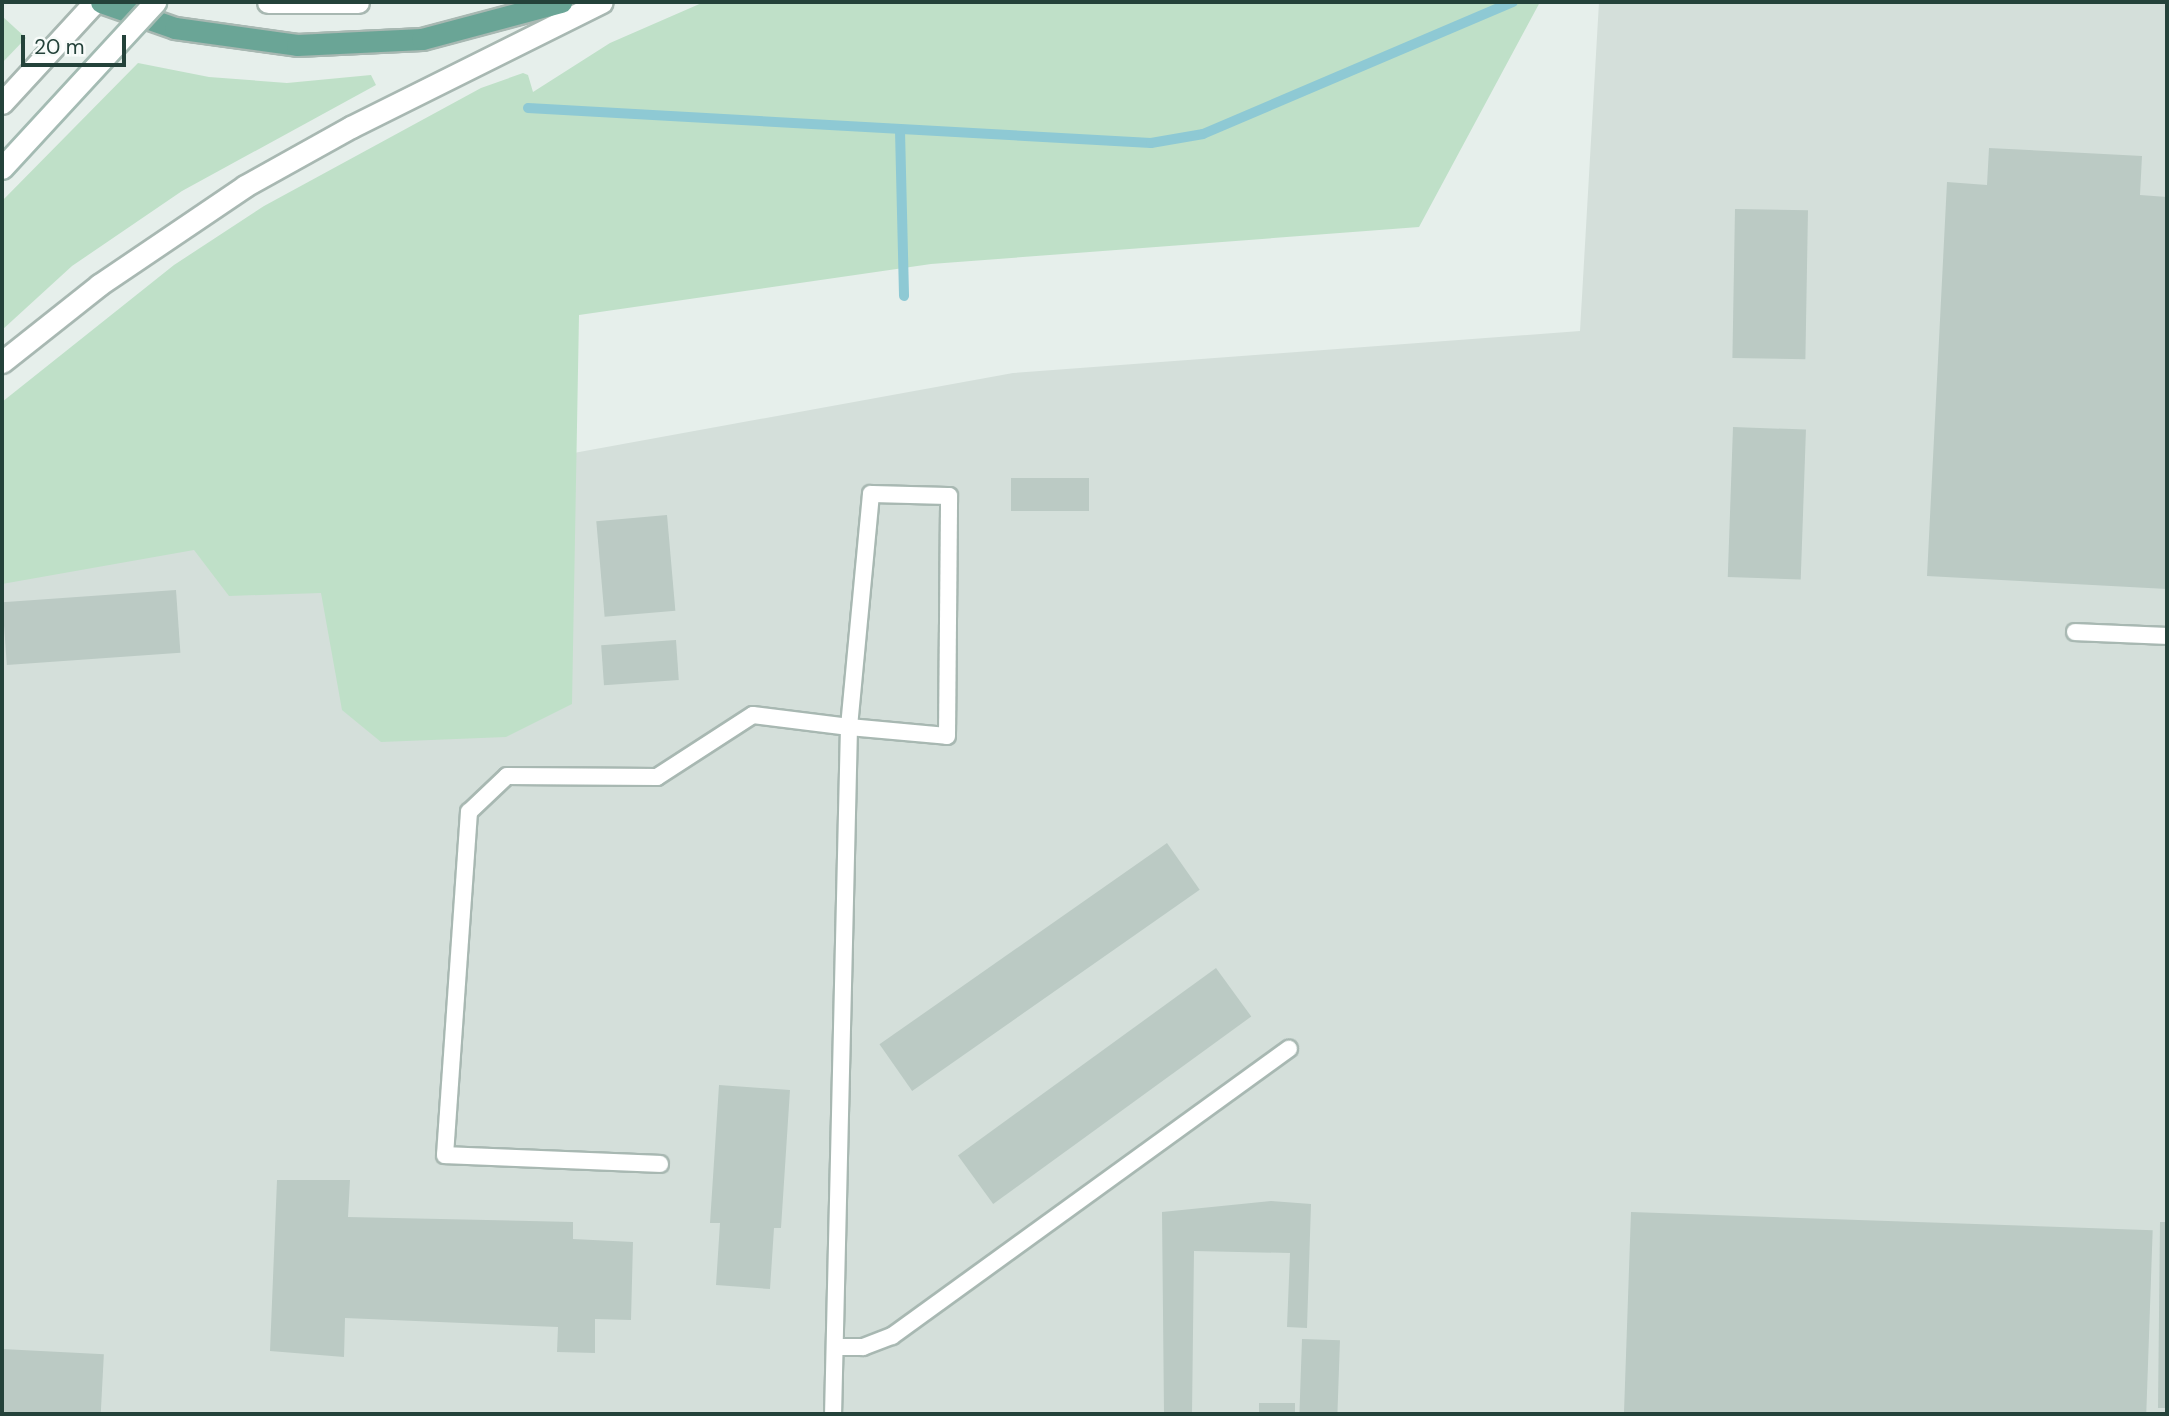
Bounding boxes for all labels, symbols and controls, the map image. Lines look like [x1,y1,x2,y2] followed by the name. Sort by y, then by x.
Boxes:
[24,21,130,65] scale bar
[34,33,85,61] text: 20 m

